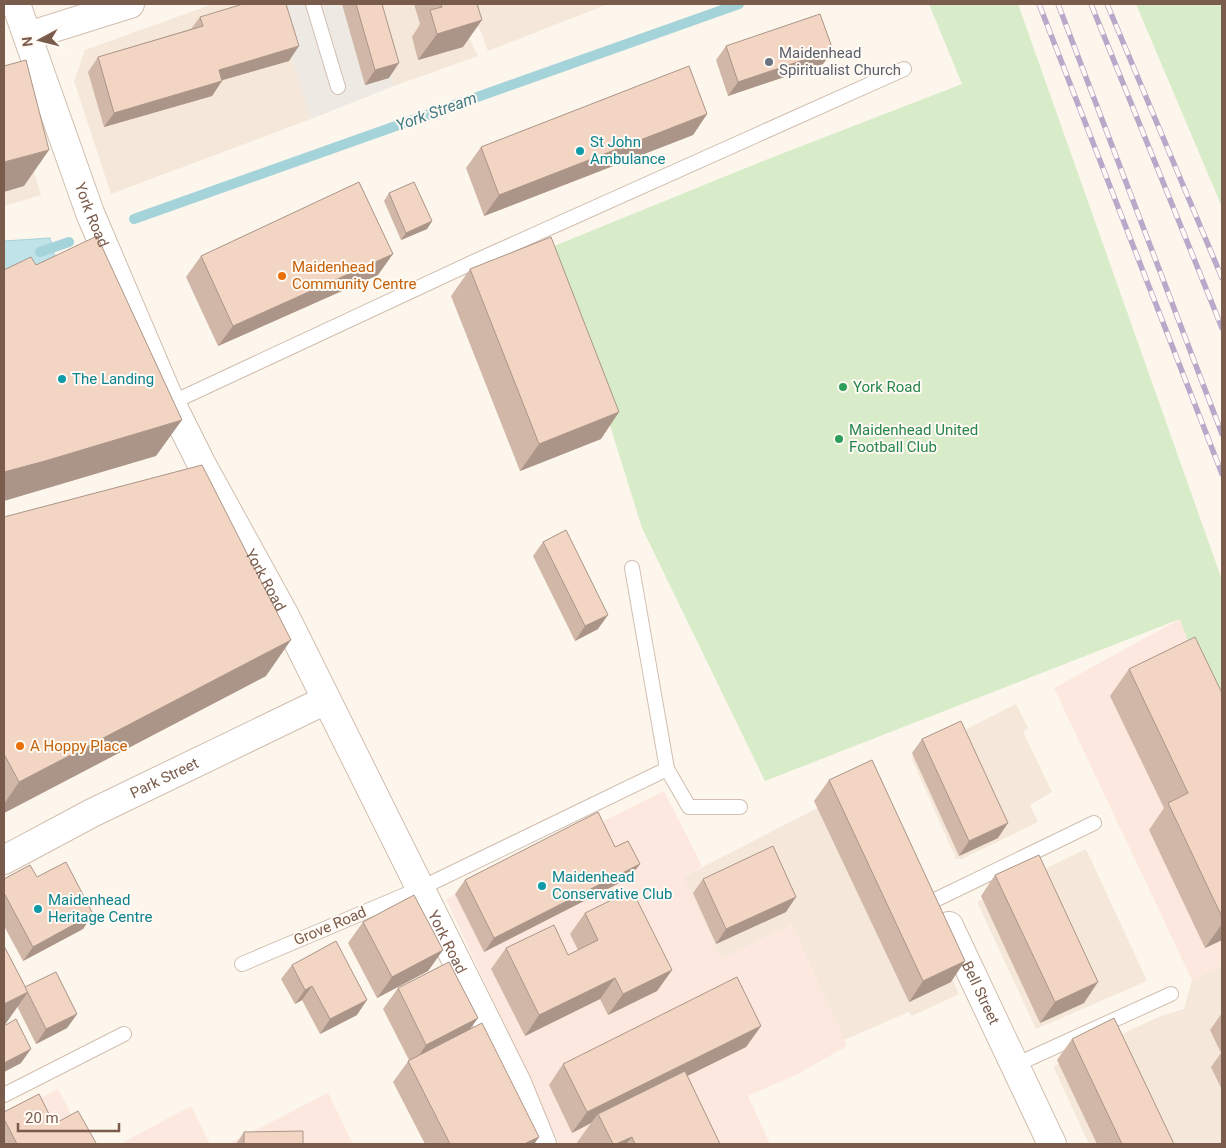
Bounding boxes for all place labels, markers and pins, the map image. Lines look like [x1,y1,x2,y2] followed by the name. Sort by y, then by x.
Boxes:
[779,44,901,79] place label: Maidenhead Spiritualist Church
[763,56,775,68] marker: Maidenhead Spiritualist Church
[590,133,666,168] place label: St John Ambulance
[574,145,586,157] marker: St John Ambulance
[292,258,416,293] place label: Maidenhead Community Centre
[276,270,288,282] marker: Maidenhead Community Centre
[72,370,154,388] place label: The Landing
[56,373,68,385] marker: The Landing
[853,378,921,396] place label: York Road
[837,381,849,393] marker: York Road
[849,421,978,456] place label: Maidenhead United Football Club
[833,433,845,445] marker: Maidenhead United Football Club
[30,737,127,755] place label: A Hoppy Place
[14,740,26,752] marker: A Hoppy Place
[552,868,672,903] place label: Maidenhead Conservative Club
[536,880,548,892] marker: Maidenhead Conservative Club
[48,891,152,926] place label: Maidenhead Heritage Centre
[32,903,44,915] marker: Maidenhead Heritage Centre

